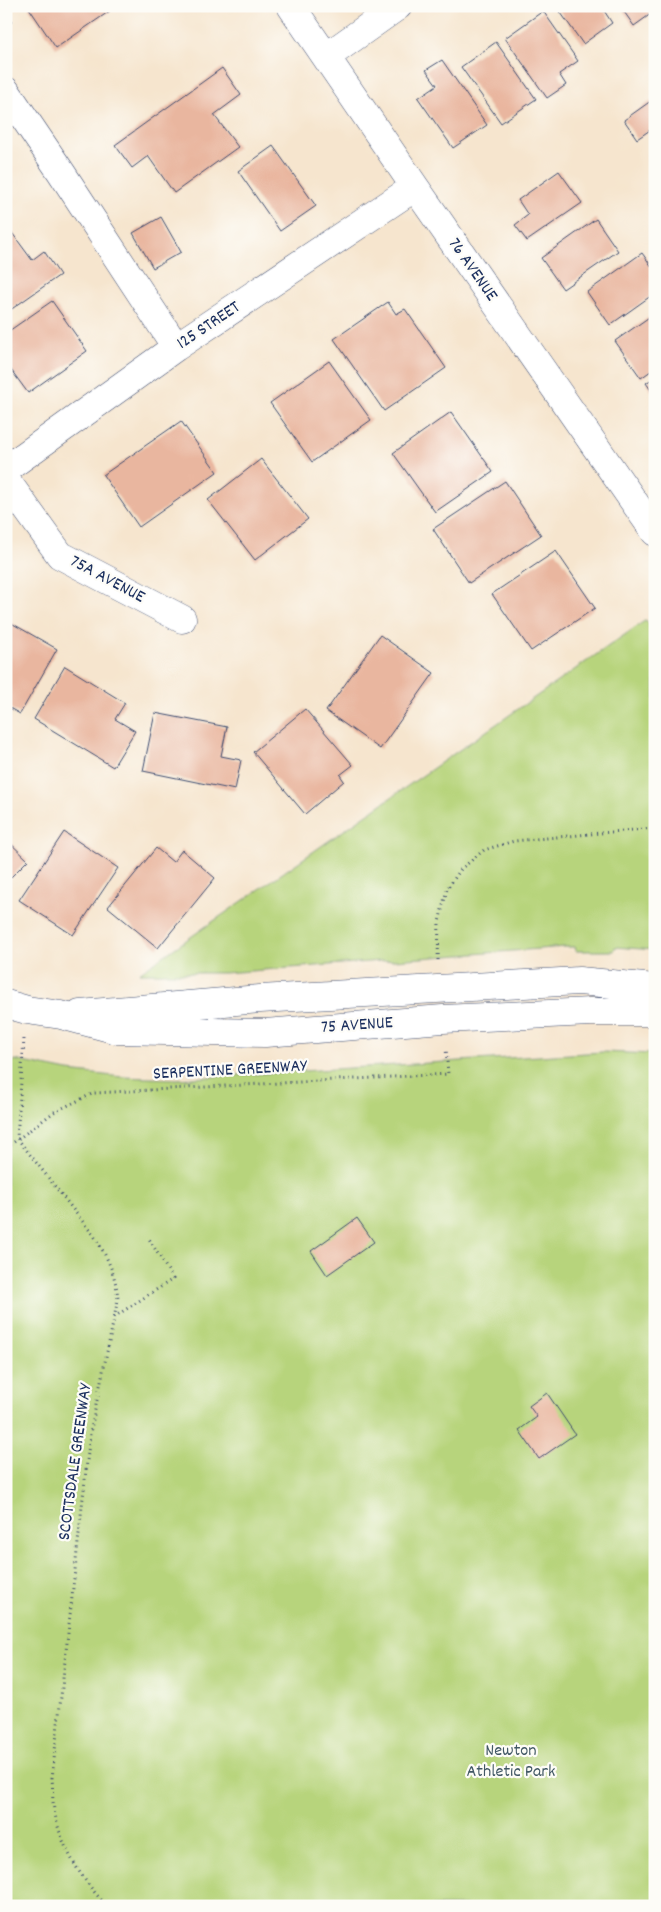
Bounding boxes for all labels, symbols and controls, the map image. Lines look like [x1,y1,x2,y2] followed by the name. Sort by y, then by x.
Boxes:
[441,233,503,307] street label: 76 AVENUE
[172,296,246,356] street label: 125 STREET
[65,550,149,610] street label: 75A AVENUE
[320,1011,394,1041] street label: 75 AVENUE
[152,1054,309,1088] street label: SERPENTINE GREENWAY
[53,1381,100,1542] street label: SCOTTSDALE GREENWAY
[467,1739,555,1785] park label: Newton Athletic Park

